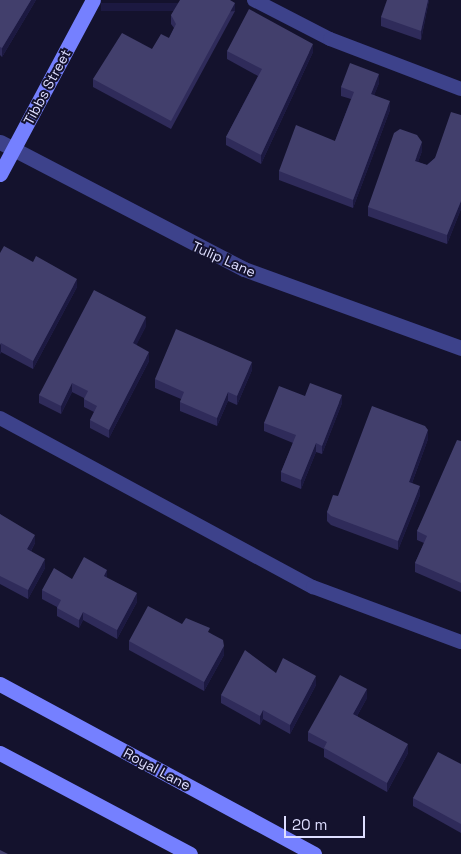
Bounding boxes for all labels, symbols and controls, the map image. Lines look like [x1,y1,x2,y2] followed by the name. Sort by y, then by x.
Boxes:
[20,46,74,128] street label: Tibbs Street
[190,238,258,280] street label: Tulip Lane
[121,744,193,794] street label: Royal Lane
[286,806,367,838] scale bar
[292,815,327,834] text: 20 m

